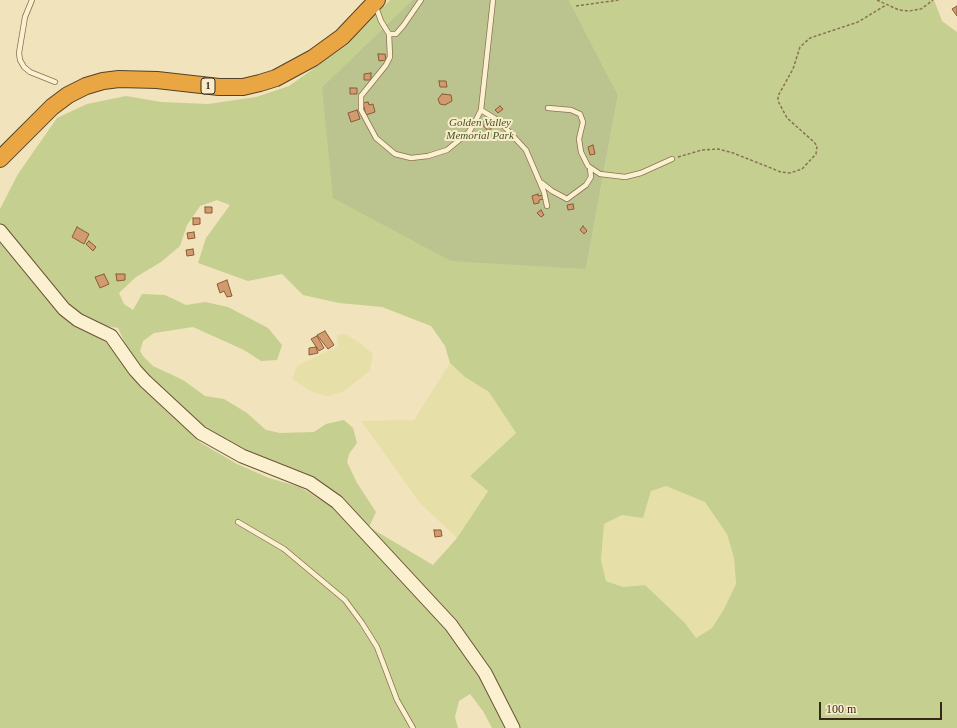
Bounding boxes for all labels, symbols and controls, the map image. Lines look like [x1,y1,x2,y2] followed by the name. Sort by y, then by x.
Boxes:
[201,78,215,94] road number: 1
[446,116,514,142] park label: Golden Valley Memorial Park
[821,694,944,720] scale bar
[826,702,856,716] text: 100 m

